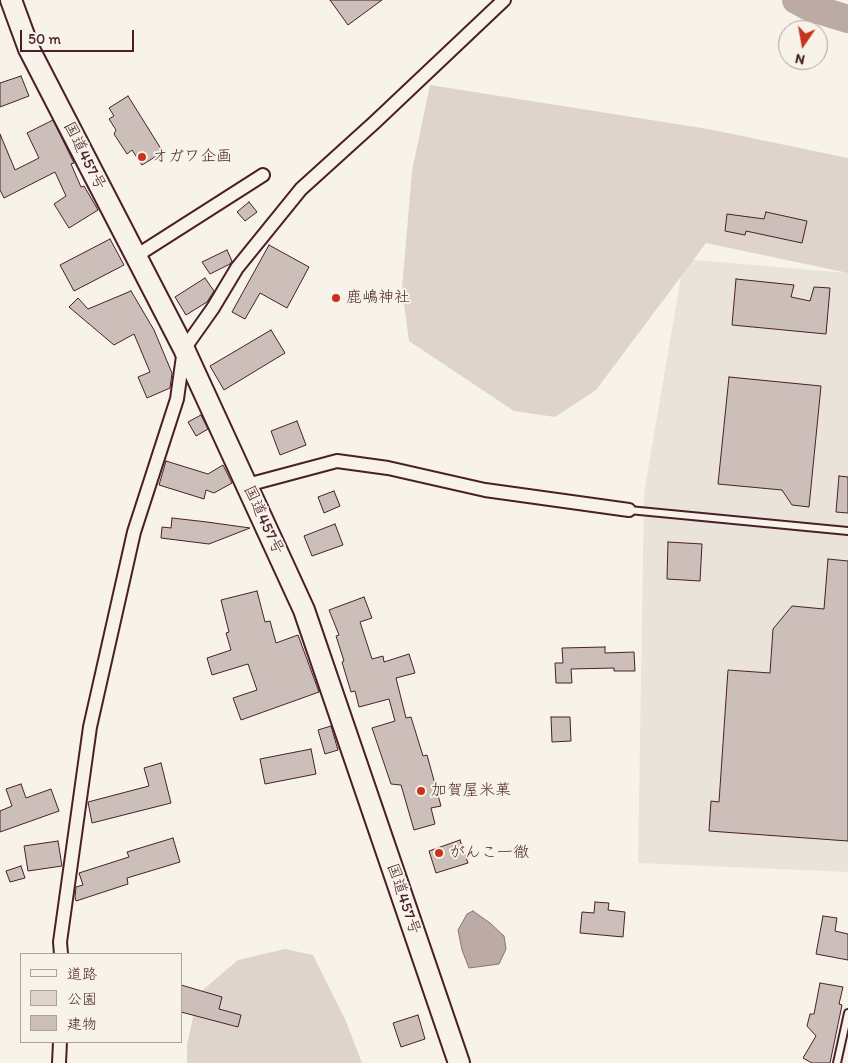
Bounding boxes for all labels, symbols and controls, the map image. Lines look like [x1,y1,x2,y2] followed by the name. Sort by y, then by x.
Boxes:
[22,20,136,52] scale bar
[778,20,828,70] north arrow
[28,30,61,48] text: 50 m
[794,50,806,68] text: N
[59,119,109,193] street label: 国道457号
[152,147,232,167] place label: オガワ企画
[136,151,148,163] marker: オガワ企画
[346,288,410,308] place label: 鹿嶋神社
[330,292,342,304] marker: 鹿嶋神社
[239,482,287,558] street label: 国道457号
[431,781,511,801] place label: 加賀屋米菓
[415,785,427,797] marker: 加賀屋米菓
[449,843,529,863] place label: がんこ一徹
[433,847,445,859] marker: がんこ一徹
[382,861,424,937] street label: 国道457号
[20,953,182,1043] legend
[67,965,97,983] text: 道路
[67,990,97,1008] text: 公園
[67,1015,97,1033] text: 建物

